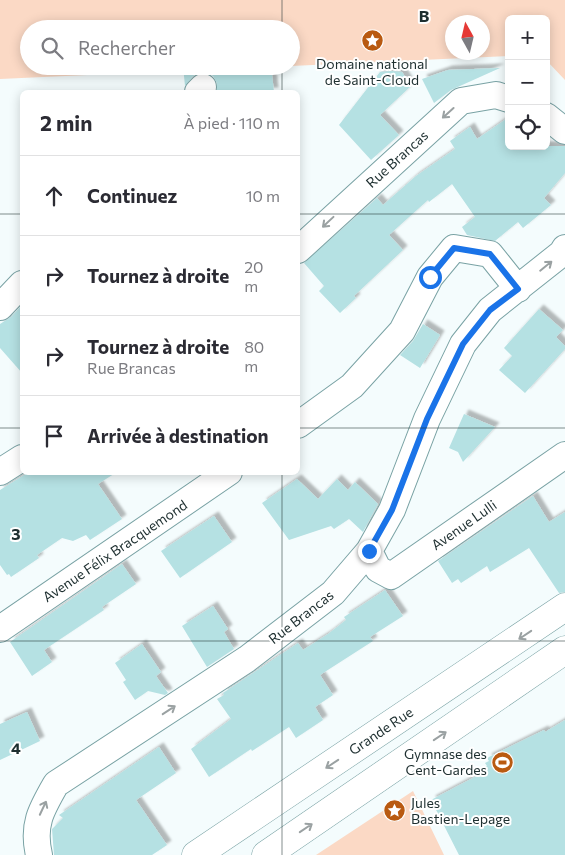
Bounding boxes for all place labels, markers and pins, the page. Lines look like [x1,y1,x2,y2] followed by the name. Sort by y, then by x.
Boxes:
[360,29,384,53] place icon: Domaine national de Saint-Cloud
[316,55,428,88] place label: Domaine national de Saint-Cloud
[404,745,487,778] place label: Gymnase des Cent-Gardes
[491,750,515,774] sports icon: Gymnase des Cent-Gardes
[411,794,510,827] place label: Jules Bastien-Lepage
[383,799,407,823] place icon: Jules Bastien-Lepage

